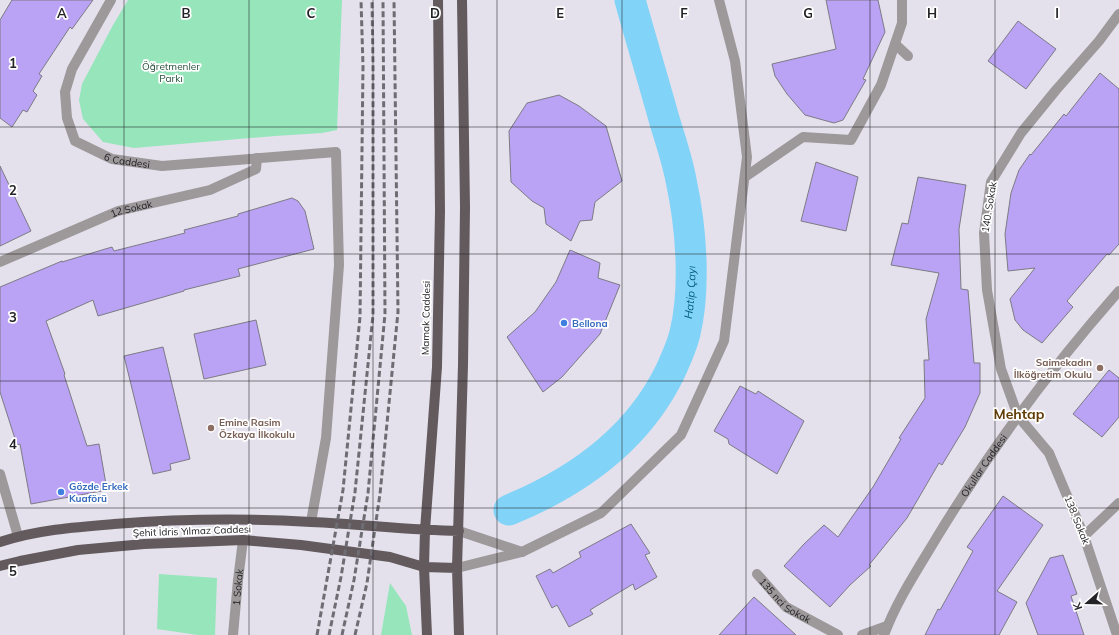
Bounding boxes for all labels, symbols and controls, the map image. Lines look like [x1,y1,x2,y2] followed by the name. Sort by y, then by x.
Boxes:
[57,5,67,21] text: A
[182,5,191,21] text: B
[307,5,316,21] text: C
[430,5,440,21] text: D
[556,5,564,21] text: E
[680,5,688,21] text: F
[803,5,813,21] text: G
[927,5,937,21] text: H
[1055,5,1059,21] text: I
[9,55,17,71] text: 1
[142,60,200,85] park label: Öğretmenler Parkı
[102,150,151,171] street label: 6 Caddesi
[979,180,1000,233] street label: 140. Sokak
[9,182,17,198] text: 2
[108,197,154,220] street label: 12 Sokak
[681,265,698,320] water label: Hatip Çayı
[419,281,433,355] street label: Mamak Caddesi
[9,309,17,325] text: 3
[572,317,608,330] place label: Bellona
[559,318,569,328] marker: Bellona
[1014,356,1092,381] place label: Saimekadın İlköğretim Okulu
[1095,363,1105,373] marker: Saimekadın İlköğretim Okulu
[994,405,1045,423] district label: Mehtap
[219,416,295,441] place label: Emine Rasim Özkaya İlkokulu
[206,423,216,433] marker: Emine Rasim Özkaya İlkokulu
[958,431,1010,499] street label: Okullar Caddesi
[9,436,17,452] text: 4
[69,480,129,505] place label: Gözde Erkek Kuaförü
[56,487,66,497] marker: Gözde Erkek Kuaförü
[1061,494,1093,547] street label: 138. Sokak
[133,522,251,540] street label: Şehit İdris Yılmaz Caddesi
[9,563,17,579] text: 5
[229,567,246,606] street label: 1 Sokak
[757,575,814,626] street label: 135 nci Sokak
[1067,583,1107,623] north arrow
[1070,600,1085,612] text: K

